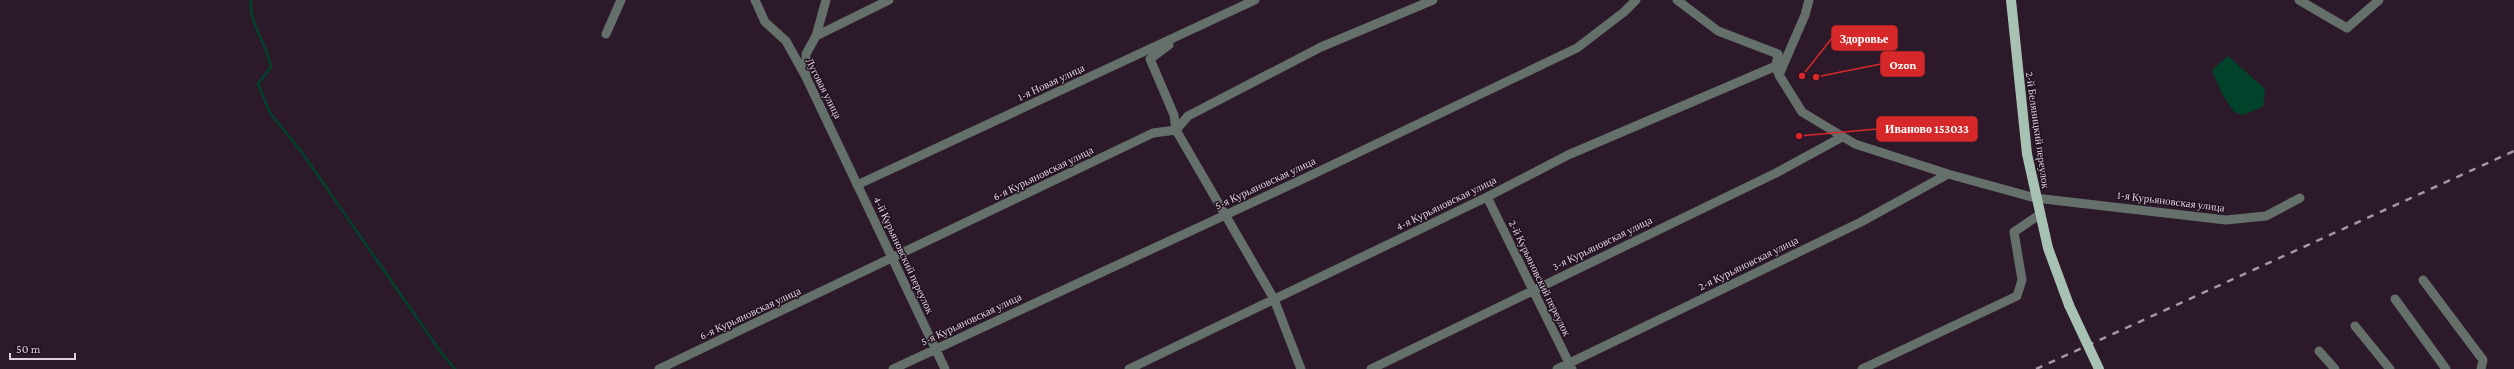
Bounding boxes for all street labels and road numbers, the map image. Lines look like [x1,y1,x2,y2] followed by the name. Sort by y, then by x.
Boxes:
[804,56,845,121] street label: Луговая улица
[1016,61,1086,103] street label: 1-я Новая улица
[2024,71,2052,190] street label: 2-й Беляницкий переулок
[991,143,1095,203] street label: 6-я Курьяновская улица
[1213,154,1317,212] street label: 5-я Курьяновская улица
[1394,173,1498,233] street label: 4-я Курьяновская улица
[2117,188,2225,214] street label: 1-я Курьяновская улица
[872,194,937,316] street label: 4-й Курьяновский переулок
[1550,214,1654,272] street label: 3-я Курьяновская улица
[1507,218,1574,339] street label: 2-й Курьяновский переулок
[1696,234,1800,292] street label: 2-я Курьяновская улица
[698,284,803,342] street label: 6-я Курьяновская улица
[919,290,1023,348] street label: 5-я Курьяновская улица

